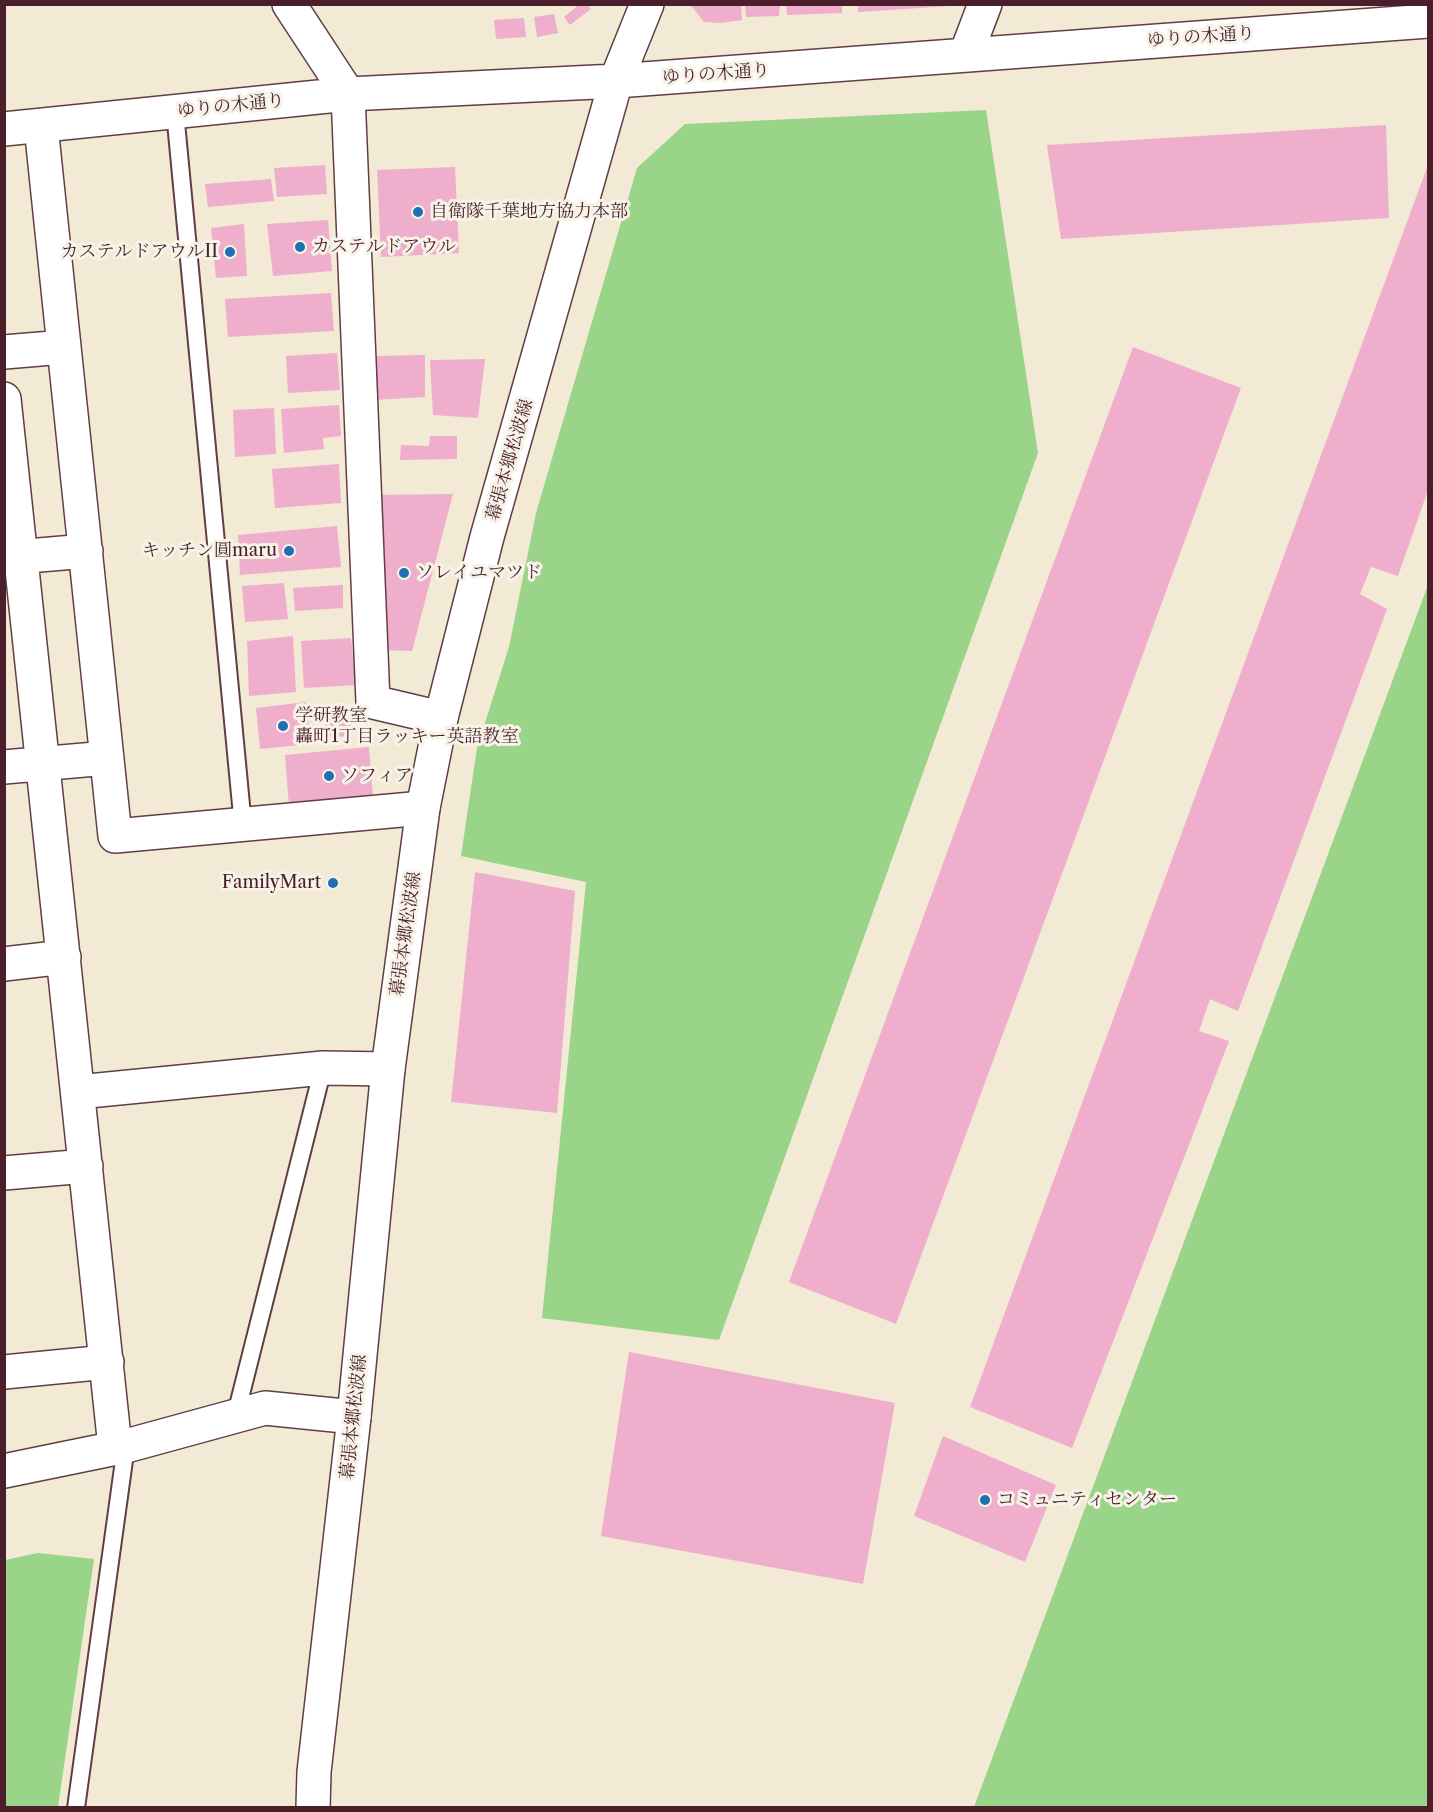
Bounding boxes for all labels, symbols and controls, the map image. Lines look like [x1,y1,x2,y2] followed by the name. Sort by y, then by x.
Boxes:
[1146,22,1256,52] street label: ゆりの木通り
[661,59,771,89] street label: ゆりの木通り
[176,90,286,122] street label: ゆりの木通り
[430,201,628,223] place label: 自衛隊千葉地方協力本部
[411,205,425,219] marker: 自衛隊千葉地方協力本部
[312,236,456,258] place label: カステルドアウル
[293,240,307,254] marker: カステルドアウル
[60,241,218,263] place label: カステルドアウルII
[223,245,237,259] marker: カステルドアウルII
[482,396,538,524] street label: 幕張本郷松波線
[142,540,277,562] place label: キッチン圓maru
[282,544,296,558] marker: キッチン圓maru
[416,562,542,584] place label: ソレイユマツド
[397,566,411,580] marker: ソレイユマツド
[295,705,519,748] place label: 学研教室 轟町1丁目ラッキー英語教室
[276,719,290,733] marker: 学研教室 轟町1丁目ラッキー英語教室
[341,765,413,787] place label: ソフィア
[322,769,336,783] marker: ソフィア
[387,870,425,998] street label: 幕張本郷松波線
[222,872,321,894] place label: FamilyMart
[326,876,340,890] marker: FamilyMart
[337,1353,371,1481] street label: 幕張本郷松波線
[997,1489,1177,1511] place label: コミュニティセンター
[978,1493,992,1507] marker: コミュニティセンター

